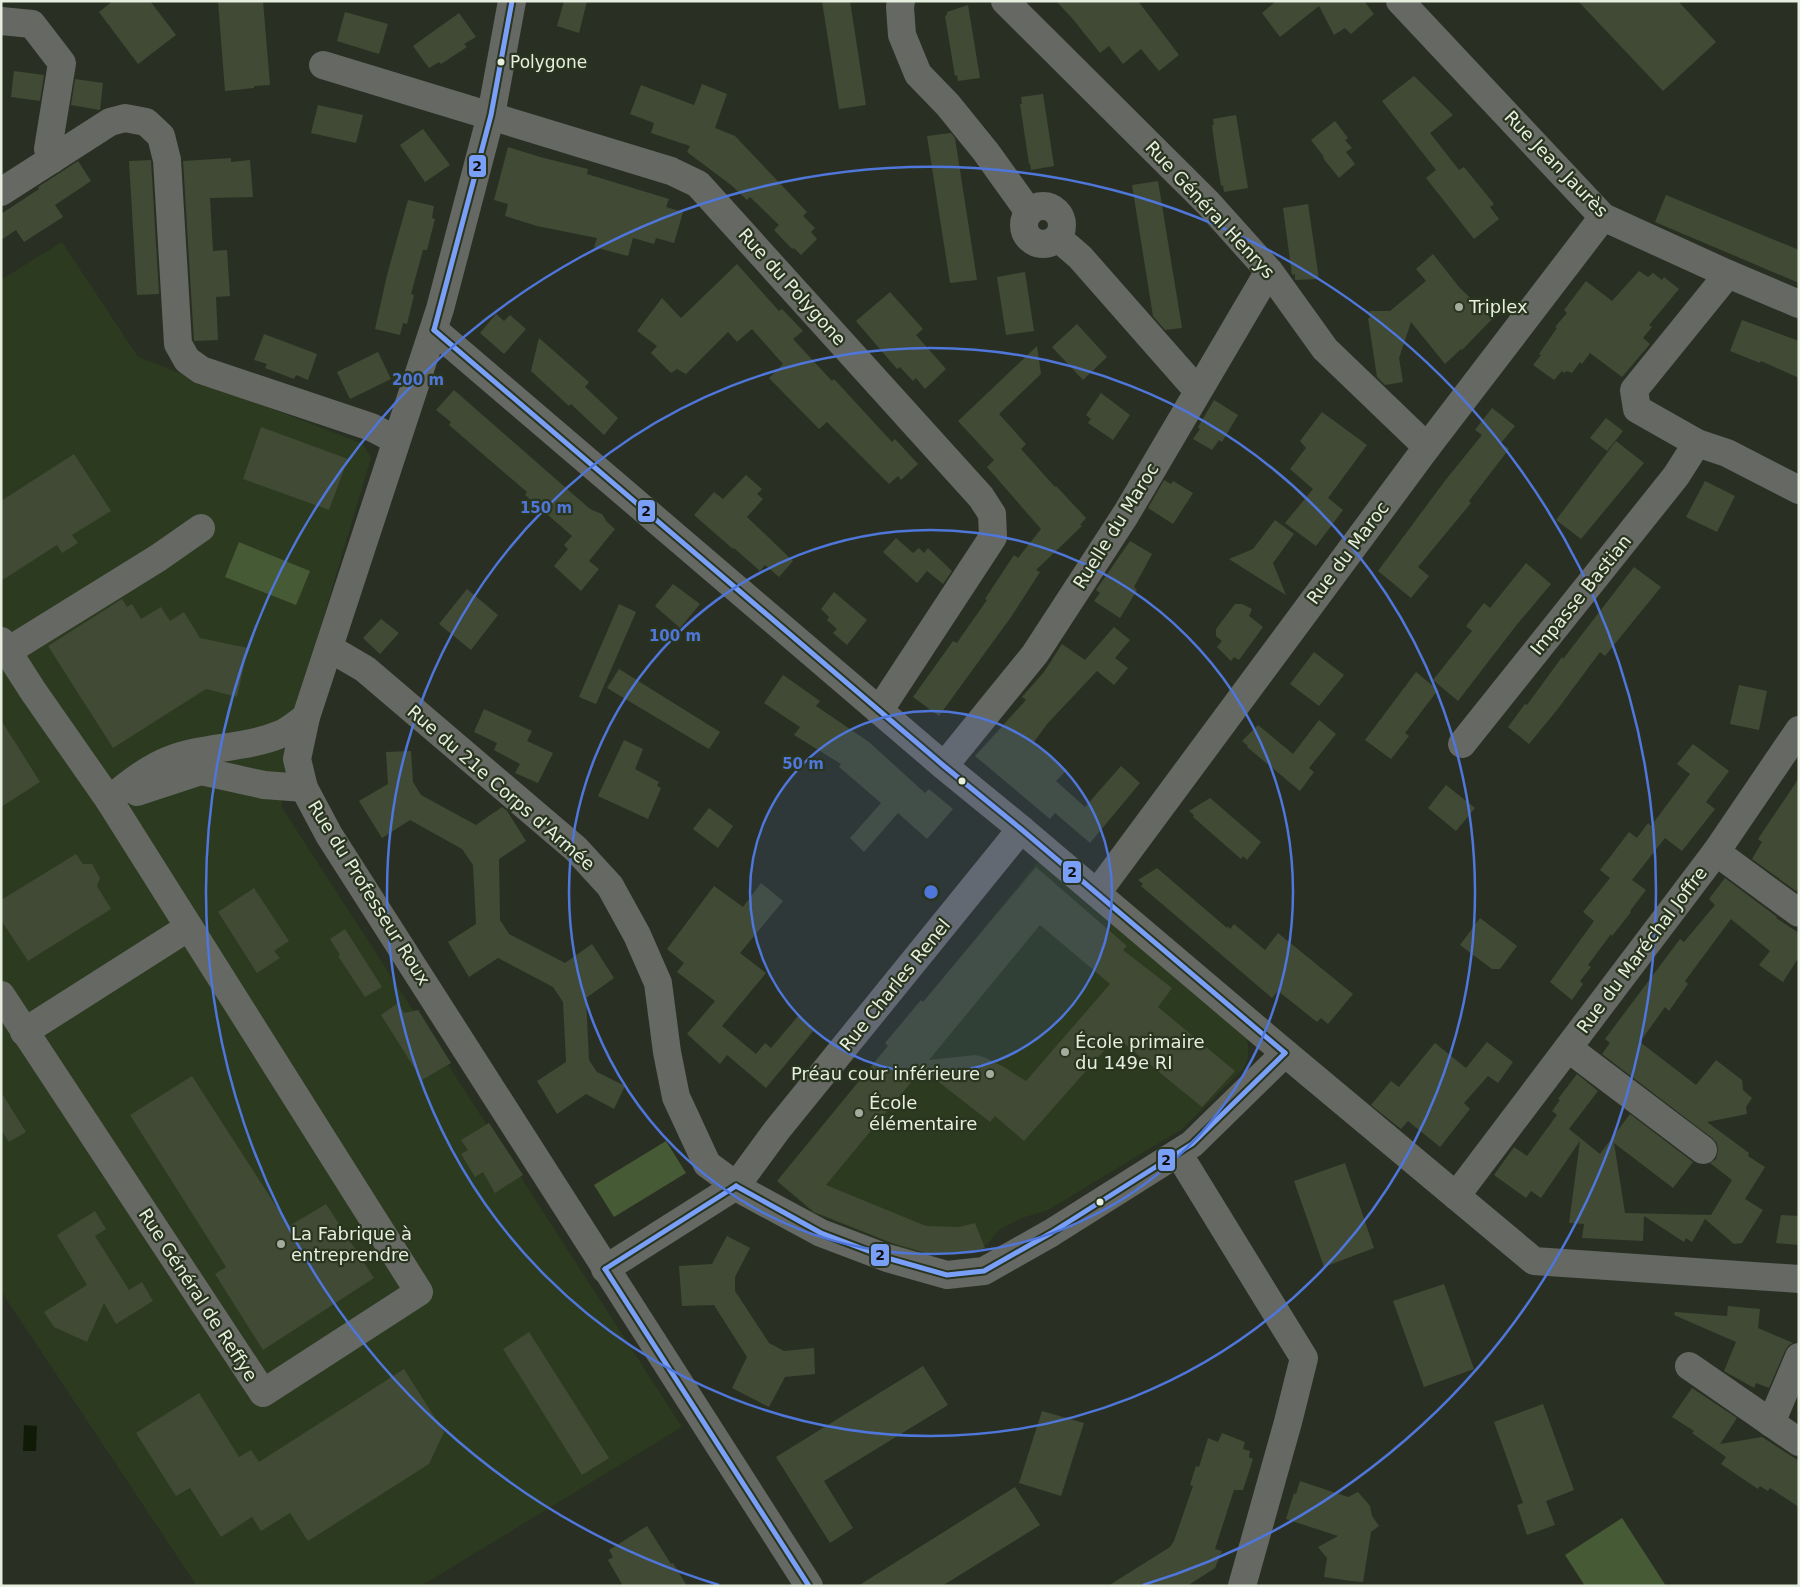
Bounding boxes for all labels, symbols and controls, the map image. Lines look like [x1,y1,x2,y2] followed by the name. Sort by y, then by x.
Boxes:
[510,52,587,72] place label: Polygone
[496,57,506,67] marker: Polygone
[1500,106,1612,221] street label: Rue Jean Jaurès
[1141,137,1279,283] street label: Rue Général Henrys
[468,154,487,178] line badge: 2
[472,158,482,174] text: 2
[734,224,850,350] street label: Rue du Polygone
[1468,296,1528,317] place label: Triplex
[1453,301,1465,313] marker: Triplex
[392,371,444,389] text: 200 m
[1069,459,1163,592] street label: Ruelle du Maroc
[1302,497,1393,608] street label: Rue du Maroc
[520,499,572,517] text: 150 m
[637,499,656,523] line badge: 2
[641,503,651,519] text: 2
[1526,531,1635,659] street label: Impasse Bastian
[649,627,701,645] text: 100 m
[403,701,599,875] street label: Rue du 21e Corps d'Armée
[782,755,824,773] text: 50 m
[957,776,967,786] unlabelled marker
[304,797,435,989] street label: Rue du Professeur Roux
[1062,860,1082,884] line badge: 2
[1572,862,1711,1037] street label: Rue du Maréchal Joffre
[1067,864,1077,880] text: 2
[922,883,940,901] centre of rings
[835,914,954,1055] street label: Rue Charles Renel
[1075,1031,1205,1073] place label: École primaire du 149e RI
[1059,1046,1071,1058] marker: École primaire du 149e RI
[791,1063,980,1084] place label: Préau cour inférieure
[984,1068,996,1080] marker: Préau cour inférieure
[869,1092,977,1134] place label: École élémentaire
[853,1107,865,1119] marker: École élémentaire
[1157,1148,1176,1172] line badge: 2
[1161,1152,1171,1168] text: 2
[1095,1197,1105,1207] unlabelled marker
[135,1204,262,1385] street label: Rue Général de Reffye
[291,1223,412,1265] place label: La Fabrique à entreprendre
[275,1238,287,1250] marker: La Fabrique à entreprendre
[870,1243,890,1267] line badge: 2
[875,1247,885,1263] text: 2

